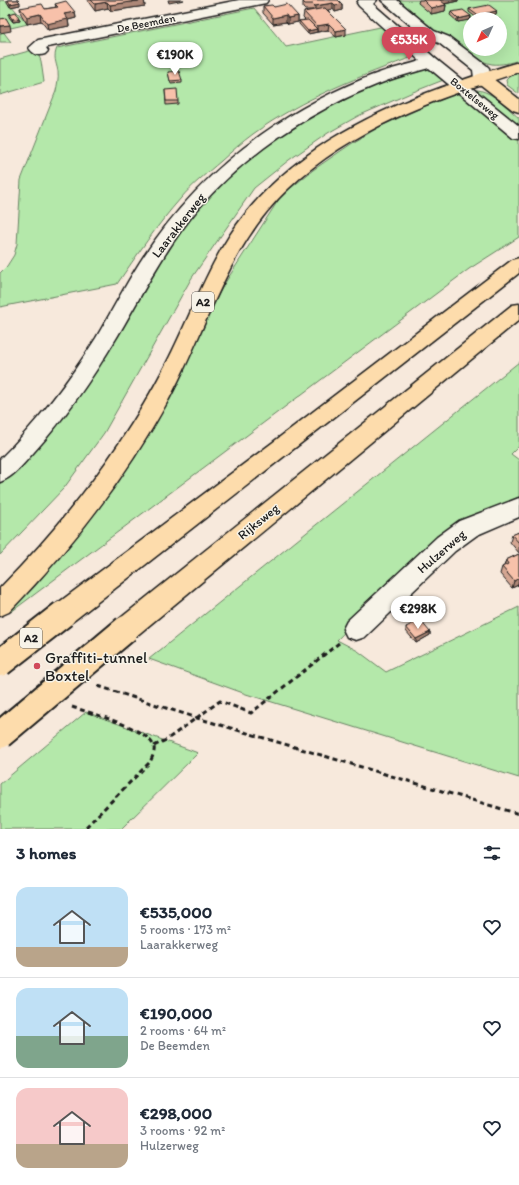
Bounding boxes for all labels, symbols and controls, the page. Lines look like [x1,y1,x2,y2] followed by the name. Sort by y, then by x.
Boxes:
[116,11,177,36] street label: De Beemden
[463,12,507,56] north arrow
[463,12,507,56] map controls
[381,27,437,61] pin: €535K
[391,32,427,47] text: €535K
[147,42,203,76] pin: €190K
[157,47,193,62] text: €190K
[448,75,502,122] street label: Boxtelseweg
[148,190,209,261] street label: Laarakkerweg
[192,292,214,312] road number: A2
[235,500,282,542] street label: Rijksweg
[414,526,469,576] street label: Hulzerweg
[390,596,446,630] pin: €298K
[400,601,436,616] text: €298K
[20,628,42,648] road number: A2
[45,648,148,685] place label: Graffiti-tunnel Boxtel
[32,661,42,671] marker: Graffiti-tunnel Boxtel
[481,842,503,864] icon: filters
[16,843,76,863] text: 3 homes
[140,902,212,922] text: €535,000
[48,903,96,951] icon: home
[481,916,503,938] icon: heart
[140,922,231,937] text: 5 rooms · 173 m²
[140,937,218,952] text: Laarakkerweg
[140,1003,212,1023] text: €190,000
[48,1004,96,1052] icon: home
[481,1017,503,1039] icon: heart
[140,1023,226,1038] text: 2 rooms · 64 m²
[140,1038,210,1053] text: De Beemden
[140,1103,212,1123] text: €298,000
[48,1104,96,1152] icon: home
[481,1117,503,1139] icon: heart
[140,1123,225,1138] text: 3 rooms · 92 m²
[140,1138,199,1153] text: Hulzerweg

